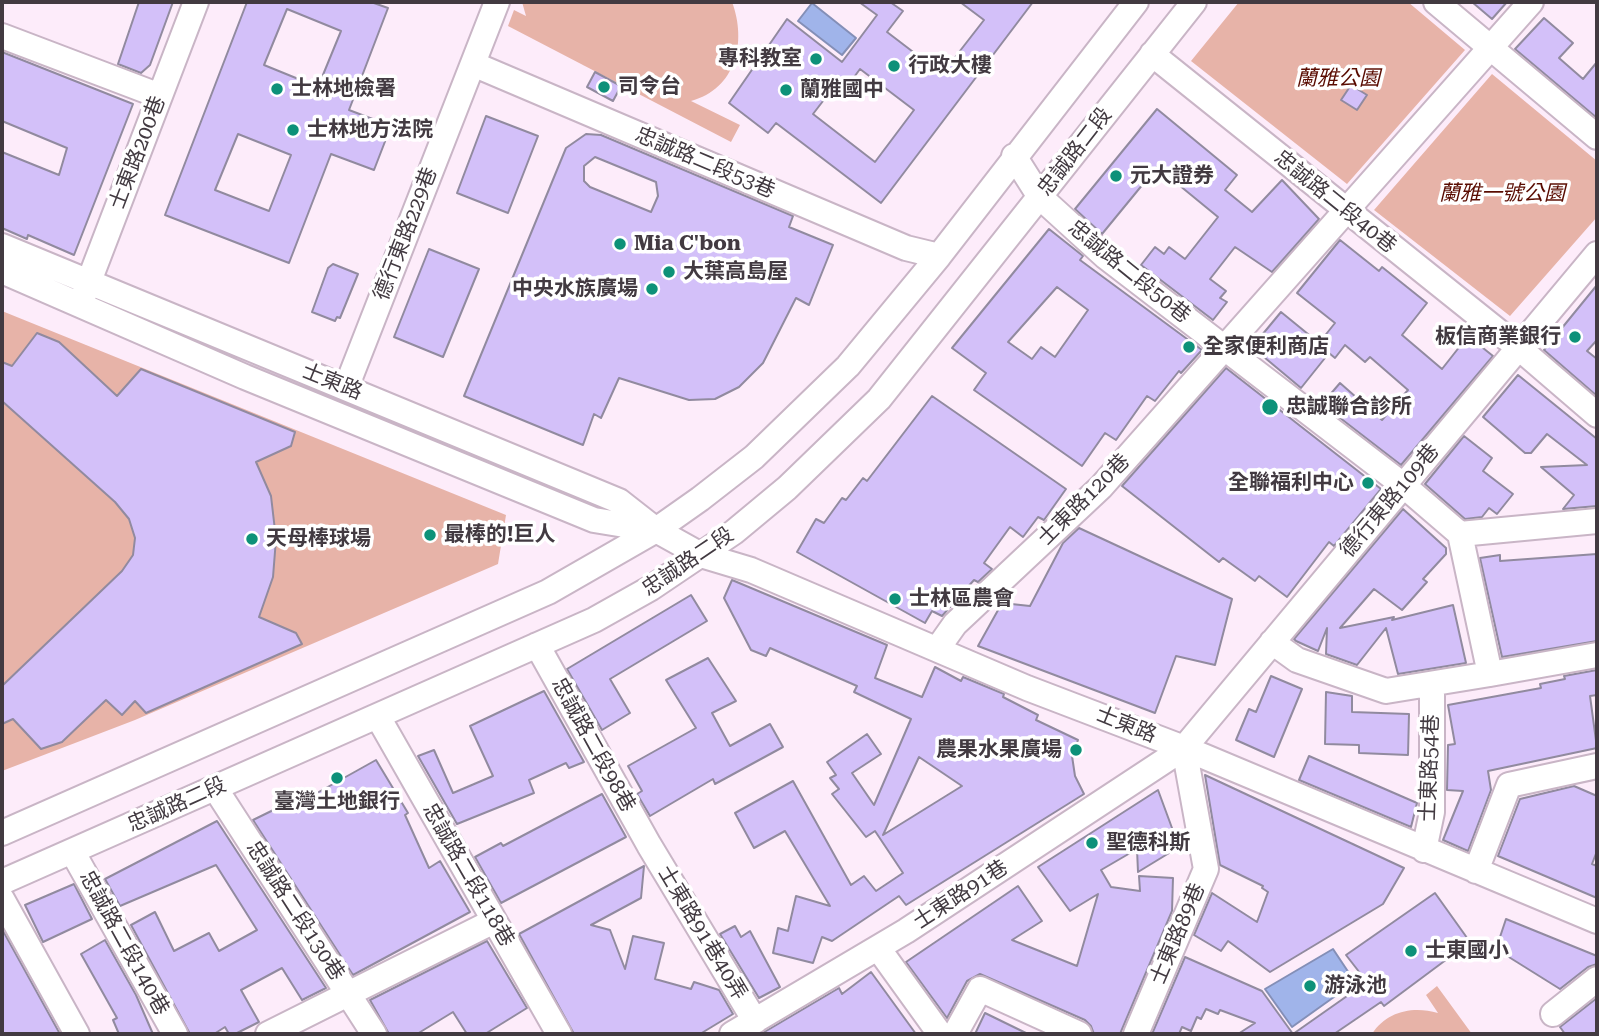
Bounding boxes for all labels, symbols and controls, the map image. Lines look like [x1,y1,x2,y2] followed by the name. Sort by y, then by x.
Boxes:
[718,46,802,72] place label: 專科教室
[808,51,824,67] marker: 專科教室
[908,53,992,79] place label: 行政大樓
[886,58,902,74] marker: 行政大樓
[1296,66,1380,92] park label: 蘭雅公園
[618,74,681,100] place label: 司令台
[291,76,396,102] place label: 士林地檢署
[800,77,884,103] place label: 蘭雅國中
[596,79,612,95] marker: 司令台
[269,81,285,97] marker: 士林地檢署
[778,82,794,98] marker: 蘭雅國中
[105,93,171,213] street label: 士東路200巷
[1033,103,1117,201] street label: 忠誠路二段
[307,117,433,143] place label: 士林地方法院
[285,122,301,138] marker: 士林地方法院
[631,122,779,204] street label: 忠誠路二段53巷
[1269,145,1401,259] street label: 忠誠路二段40巷
[1130,163,1214,189] place label: 元大證券
[369,164,443,304] street label: 德行東路229巷
[1108,168,1124,184] marker: 元大證券
[1439,181,1565,207] park label: 蘭雅一號公園
[1063,215,1195,329] street label: 忠誠路二段50巷
[634,231,741,257] place label: Mia C'bon
[612,236,628,252] marker: Mia C'bon
[683,259,788,285] place label: 大葉高島屋
[661,264,677,280] marker: 大葉高島屋
[512,276,638,302] place label: 中央水族廣場
[644,281,660,297] marker: 中央水族廣場
[1435,324,1561,350] place label: 板信商業銀行
[1567,329,1583,345] marker: 板信商業銀行
[1203,334,1329,360] place label: 全家便利商店
[1181,339,1197,355] marker: 全家便利商店
[298,359,366,405] street label: 士東路
[1286,394,1412,420] place label: 忠誠聯合診所
[1260,397,1280,417] marker: 忠誠聯合診所
[1335,439,1445,563] street label: 德行東路109巷
[1033,449,1135,551] street label: 士東路120巷
[1228,470,1354,496] place label: 全聯福利中心
[1360,475,1376,491] marker: 全聯福利中心
[444,522,555,548] place label: 最棒的!巨人
[637,522,739,602] street label: 忠誠路二段
[266,526,371,552] place label: 天母棒球場
[422,527,438,543] marker: 最棒的!巨人
[244,531,260,547] marker: 天母棒球場
[909,586,1014,612] place label: 士林區農會
[887,591,903,607] marker: 士林區農會
[546,674,640,816] street label: 忠誠路二段98巷
[1092,702,1160,748] street label: 士東路
[1416,714,1444,822] street label: 士東路54巷
[936,737,1062,763] place label: 農果水果廣場
[1068,742,1084,758] marker: 農果水果廣場
[329,770,345,786] marker: 臺灣土地銀行
[124,772,230,838] street label: 忠誠路二段
[274,789,400,815] place label: 臺灣土地銀行
[417,799,519,951] street label: 忠誠路二段118巷
[1106,830,1190,856] place label: 聖德科斯
[1084,835,1100,851] marker: 聖德科斯
[241,837,349,985] street label: 忠誠路二段130巷
[909,855,1013,935] street label: 士東路91巷
[652,861,752,1005] street label: 士東路91巷40弄
[74,866,174,1020] street label: 忠誠路二段140巷
[1145,880,1211,988] street label: 士東路89巷
[1425,938,1509,964] place label: 士東國小
[1403,943,1419,959] marker: 士東國小
[1324,973,1387,999] place label: 游泳池
[1302,978,1318,994] marker: 游泳池

